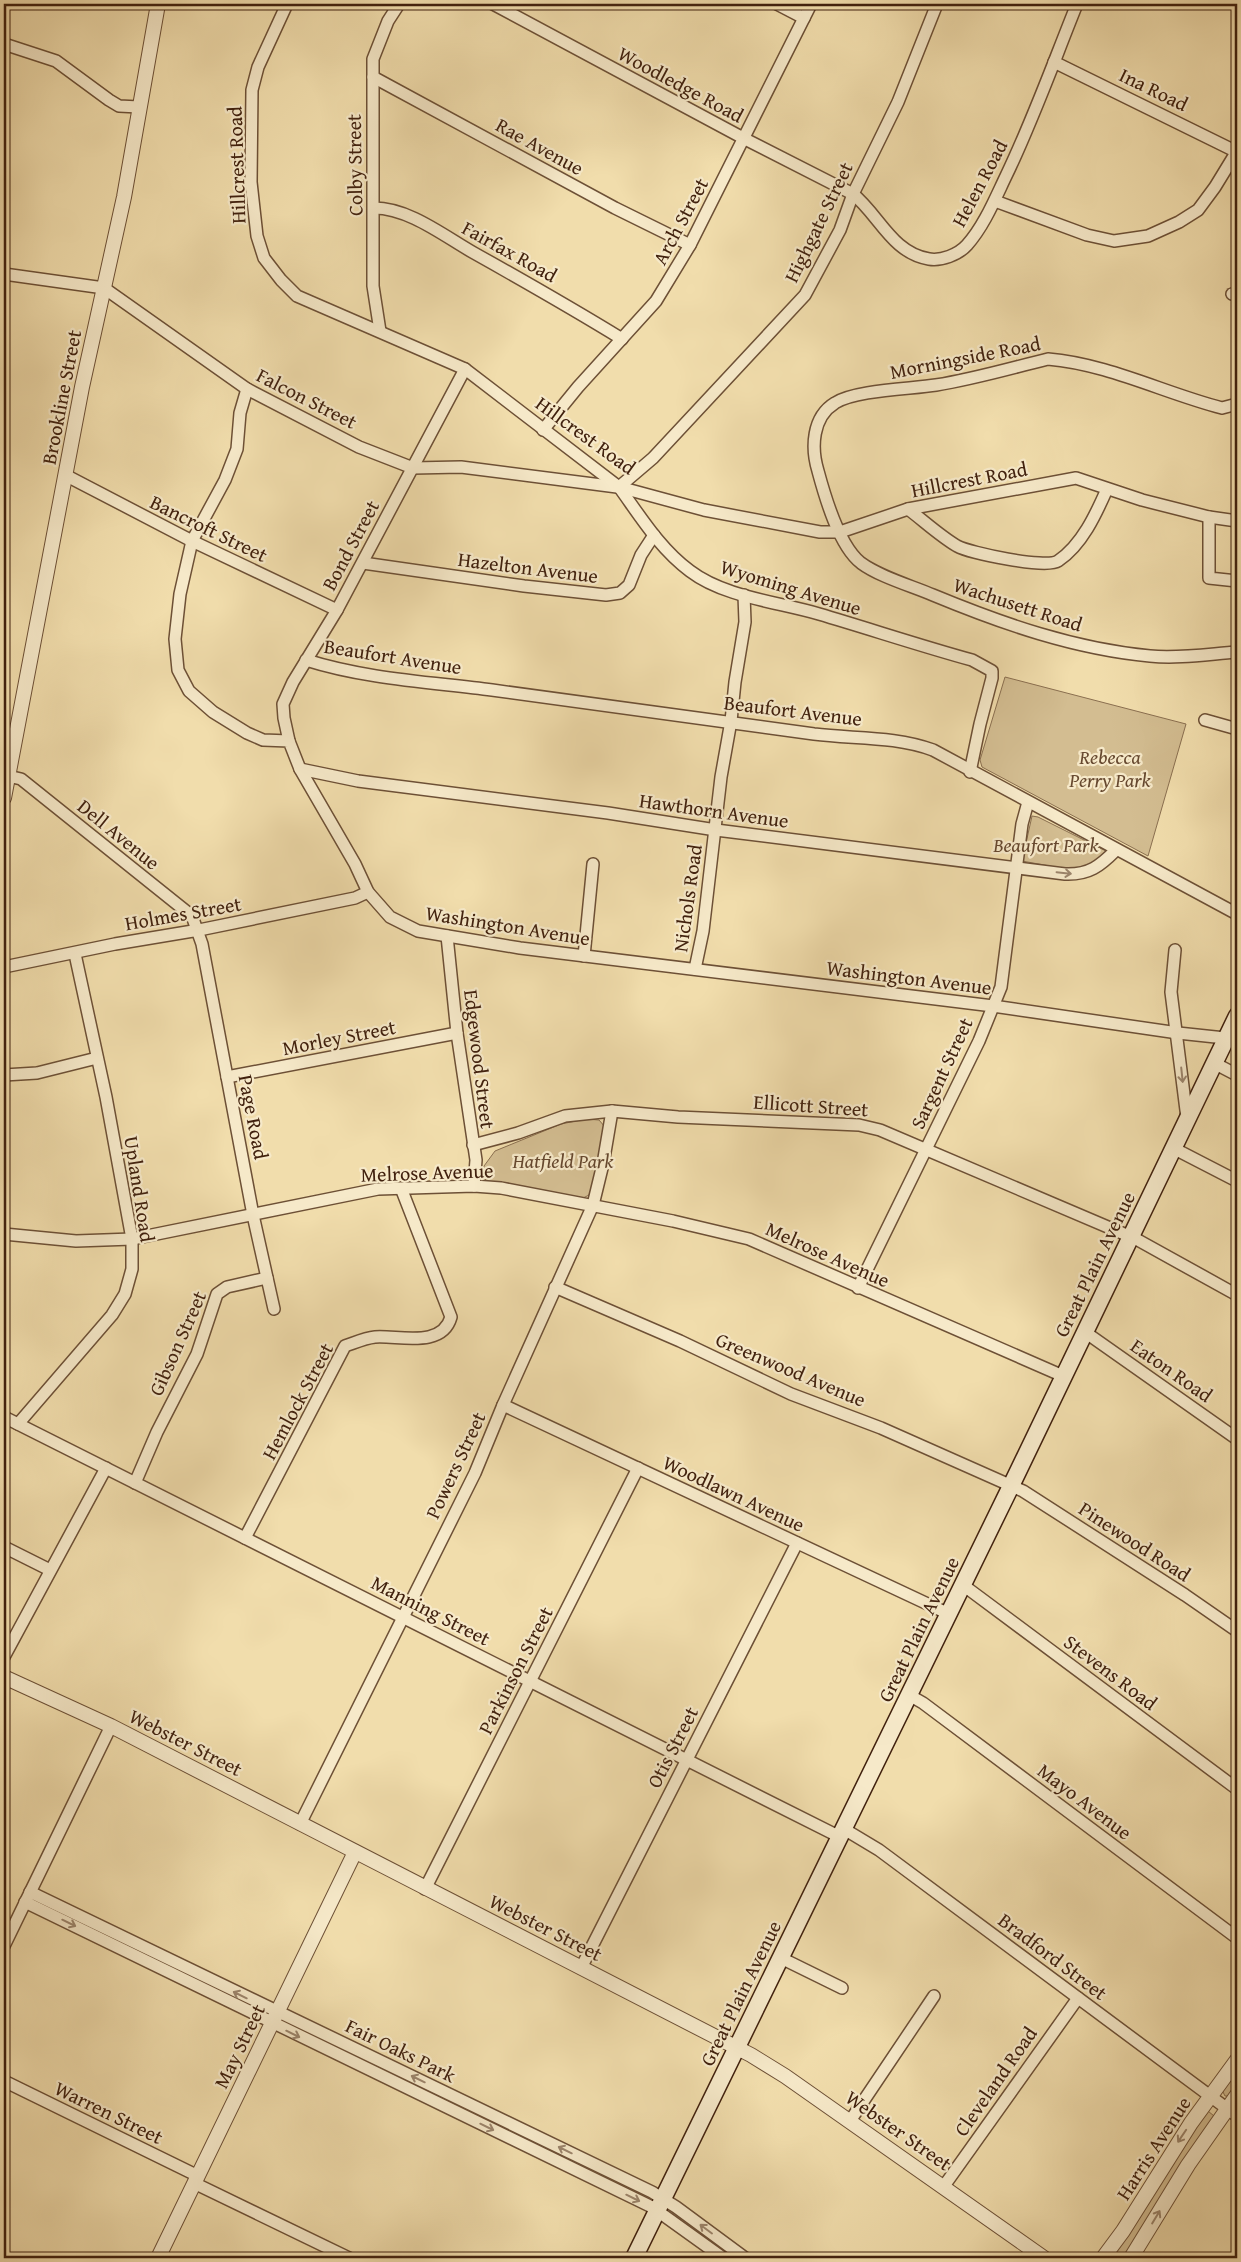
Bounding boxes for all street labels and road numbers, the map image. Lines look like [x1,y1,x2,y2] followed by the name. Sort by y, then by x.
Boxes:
[613,39,749,129] street label: Woodledge Road
[1115,60,1193,118] street label: Ina Road
[219,105,253,224] street label: Hillcrest Road
[491,110,589,182] street label: Rae Avenue
[339,114,369,216] street label: Colby Street
[944,134,1014,232] street label: Helen Road
[776,157,860,287] street label: Highgate Street
[645,172,715,270] street label: Arch Street
[457,213,563,289] street label: Fairfax Road
[34,327,88,467] street label: Brookline Street
[887,328,1043,386] street label: Morningside Road
[252,360,362,436] street label: Falcon Street
[530,389,642,481] street label: Hillcrest Road
[909,453,1030,504] street label: Hillcrest Road
[145,487,273,569] street label: Bancroft Street
[314,495,386,595] street label: Bond Street
[456,544,600,590] street label: Hazelton Avenue
[717,552,865,622] street label: Wyoming Avenue
[950,570,1087,639] street label: Wachusett Road
[322,631,464,681] street label: Beaufort Avenue
[722,687,864,733] street label: Beaufort Avenue
[637,785,791,835] street label: Hawthorn Avenue
[72,792,166,876] street label: Dell Avenue
[665,842,709,954] street label: Nichols Road
[122,888,244,938] street label: Holmes Street
[424,898,592,952] street label: Washington Avenue
[825,952,993,1002] street label: Washington Avenue
[457,988,503,1130] street label: Edgewood Street
[280,1012,398,1062] street label: Morley Street
[902,1012,980,1134] street label: Sargent Street
[232,1072,276,1162] street label: Page Road
[753,1087,869,1123] street label: Ellicott Street
[117,1134,163,1245] street label: Upland Road
[360,1155,494,1189] street label: Melrose Avenue
[1046,1186,1142,1342] street label: Great Plain Avenue
[761,1214,895,1294] street label: Melrose Avenue
[141,1286,213,1400] street label: Gibson Street
[711,1324,871,1414] street label: Greenwood Avenue
[1125,1331,1219,1409] street label: Eaton Road
[254,1337,340,1465] street label: Hemlock Street
[418,1407,492,1523] street label: Powers Street
[658,1447,810,1539] street label: Woodlawn Avenue
[1073,1494,1197,1588] street label: Pinewood Road
[870,1551,966,1707] street label: Great Plain Avenue
[366,1568,496,1652] street label: Manning Street
[470,1601,560,1739] street label: Parkinson Street
[1058,1627,1164,1717] street label: Stevens Road
[124,1701,248,1783] street label: Webster Street
[639,1701,705,1793] street label: Otis Street
[1032,1756,1138,1846] street label: Mayo Avenue
[484,1886,608,1968] street label: Webster Street
[992,1905,1114,2007] street label: Bradford Street
[692,1915,788,2071] street label: Great Plain Avenue
[206,1999,272,2093] street label: May Street
[341,2011,462,2090] street label: Fair Oaks Park
[946,2020,1044,2142] street label: Cleveland Road
[50,2073,168,2151] street label: Warren Street
[840,2083,958,2177] street label: Webster Street
[1109,2090,1197,2206] street label: Harris Avenue

